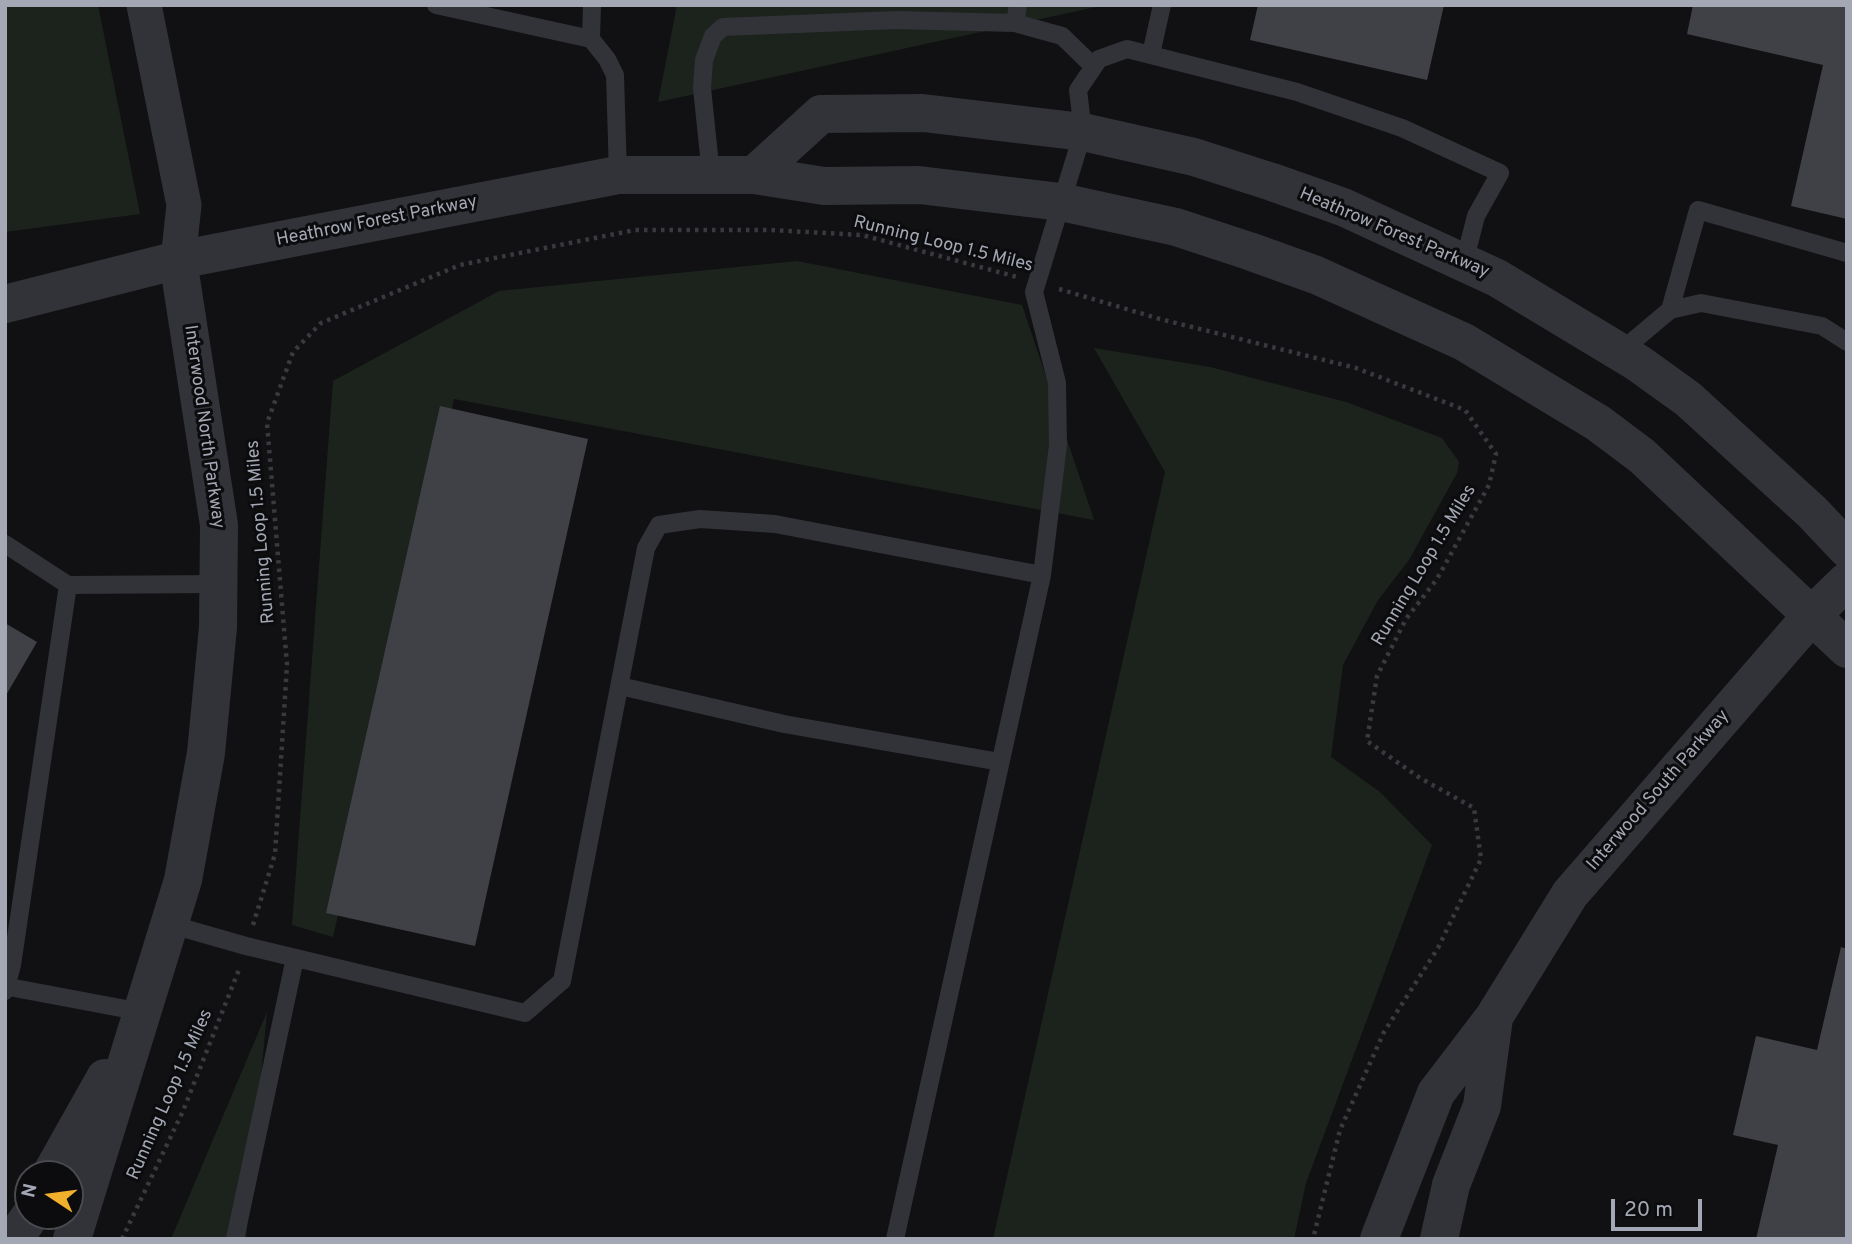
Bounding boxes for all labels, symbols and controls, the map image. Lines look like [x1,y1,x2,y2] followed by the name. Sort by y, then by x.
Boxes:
[1296,184,1492,284] street label: Heathrow Forest Parkway
[275,192,479,252] street label: Heathrow Forest Parkway
[851,212,1035,278] street label: Running Loop 1.5 Miles
[178,324,228,530] street label: Interwood North Parkway
[243,439,281,625] street label: Running Loop 1.5 Miles
[1368,481,1482,651] street label: Running Loop 1.5 Miles
[1583,706,1735,876] street label: Interwood South Parkway
[124,1006,218,1184] street label: Running Loop 1.5 Miles
[14,1160,84,1230] north arrow
[17,1181,44,1200] text: N
[1614,1184,1705,1228] scale bar
[1624,1197,1673,1224] text: 20 m

